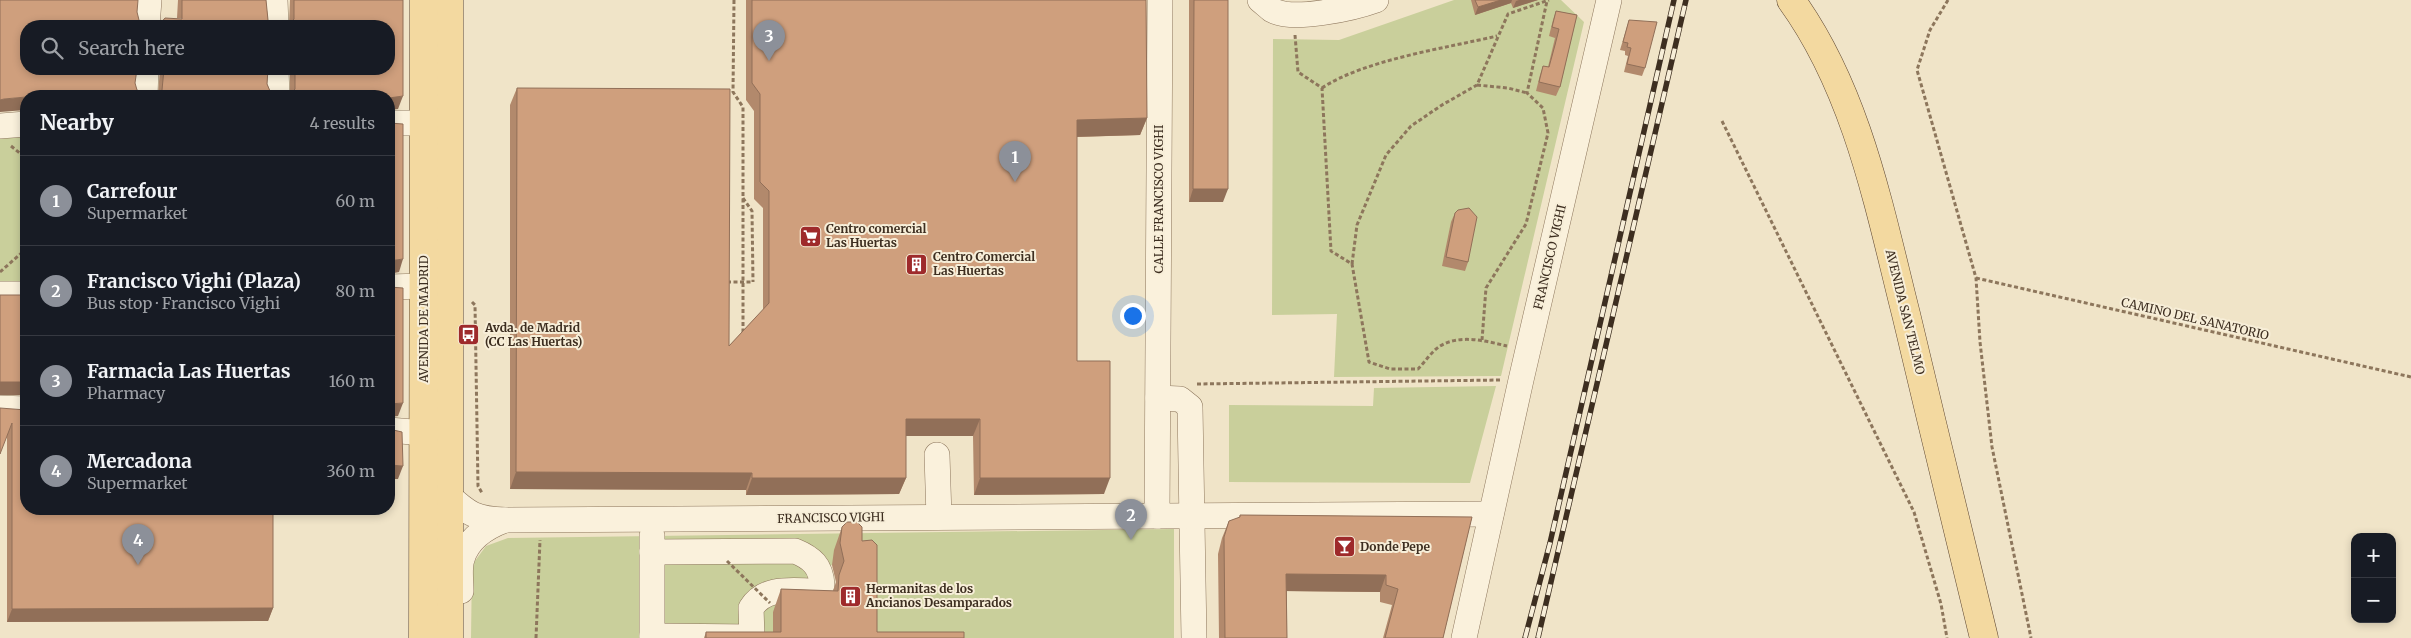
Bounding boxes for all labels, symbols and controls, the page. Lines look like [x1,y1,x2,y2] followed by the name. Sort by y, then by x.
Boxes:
[20,20,395,75] search box
[753,20,785,61] pin: 3
[38,34,66,62] icon: search
[78,36,185,60] text: Search here
[40,109,114,136] text: Nearby
[309,113,375,133] text: 4 results
[1151,125,1166,273] street label: CALLE FRANCISCO VIGHI
[999,141,1031,182] pin: 1
[87,179,177,203] text: Carrefour
[52,191,60,211] text: 1
[335,191,375,211] text: 60 m
[87,203,188,223] text: Supermarket
[1530,203,1569,311] street label: FRANCISCO VIGHI
[826,221,926,250] place label: Centro comercial Las Huertas
[798,224,822,248] supermarket icon: Centro comercial Las Huertas
[1882,247,1928,376] street label: AVENIDA SAN TELMO
[933,249,1035,278] place label: Centro Comercial Las Huertas
[905,252,929,276] building icon: Centro Comercial Las Huertas
[416,255,431,384] street label: AVENIDA DE MADRID
[87,269,301,293] text: Francisco Vighi (Plaza)
[51,281,61,301] text: 2
[336,281,375,301] text: 80 m
[87,293,280,313] text: Bus stop · Francisco Vighi
[2120,294,2271,343] street label: CAMINO DEL SANATORIO
[1120,303,1146,329] your location
[484,320,582,349] place label: Avda. de Madrid (CC Las Huertas)
[457,323,481,347] bus stop icon: Avda. de Madrid (CC Las Huertas)
[87,359,291,383] text: Farmacia Las Huertas
[51,371,61,391] text: 3
[329,371,375,391] text: 160 m
[87,383,165,403] text: Pharmacy
[87,449,192,473] text: Mercadona
[51,461,61,481] text: 4
[326,461,375,481] text: 360 m
[87,473,188,493] text: Supermarket
[1115,499,1147,540] pin: 2
[777,509,885,526] street label: FRANCISCO VIGHI
[122,524,154,565] pin: 4
[2351,533,2396,623] map controls
[2351,533,2396,578] button: +
[1332,535,1356,559] bar icon: Donde Pepe
[1360,539,1431,554] place label: Donde Pepe
[2351,578,2396,623] button: −
[865,581,1012,610] place label: Hermanitas de los Ancianos Desamparados
[838,584,862,608] building icon: Hermanitas de los Ancianos Desamparados

